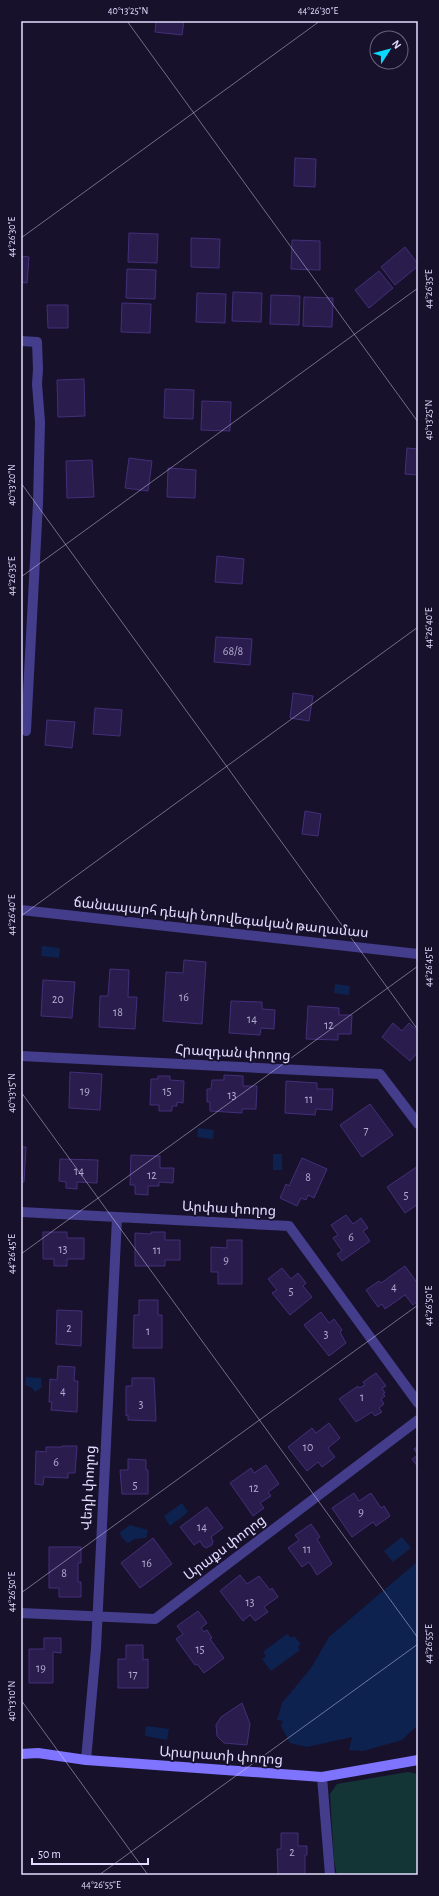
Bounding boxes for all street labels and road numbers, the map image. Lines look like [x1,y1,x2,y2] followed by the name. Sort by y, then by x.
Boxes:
[73,896,369,940] street label: ճանապարհ դեպի Նորվեգական թաղամաս
[175,1043,291,1063] street label: Հրազդան փողոց
[182,1200,276,1218] street label: Արփա փողոց
[80,1445,98,1531] street label: Վեդի փողոց
[182,1513,268,1583] street label: Արաքս փողոց
[159,1745,283,1767] street label: Արարատի փողոց

